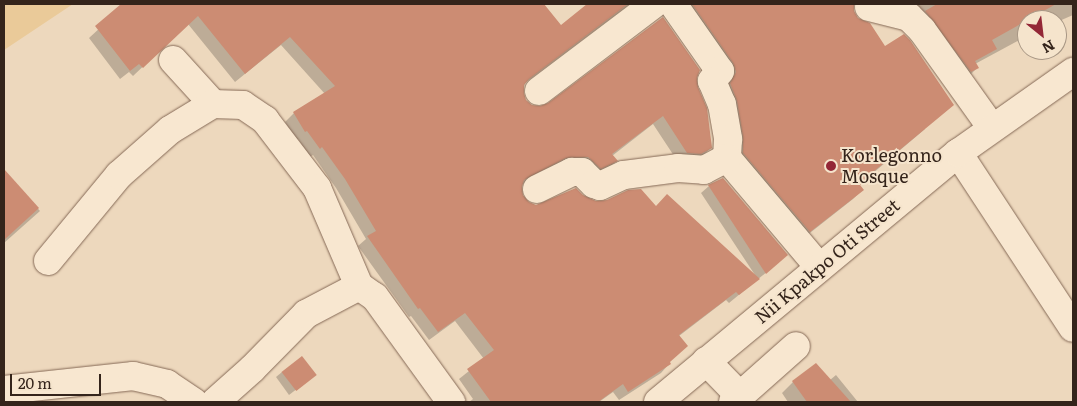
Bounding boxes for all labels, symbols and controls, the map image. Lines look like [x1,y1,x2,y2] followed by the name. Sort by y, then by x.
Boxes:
[1017,10,1067,60] north arrow
[1039,36,1059,59] text: N
[841,145,942,188] place label: Korlegonno Mosque
[825,160,837,172] marker: Korlegonno Mosque
[750,194,904,328] street label: Nii Kpakpo Oti Street
[12,364,104,396] scale bar
[18,371,52,394] text: 20 m

